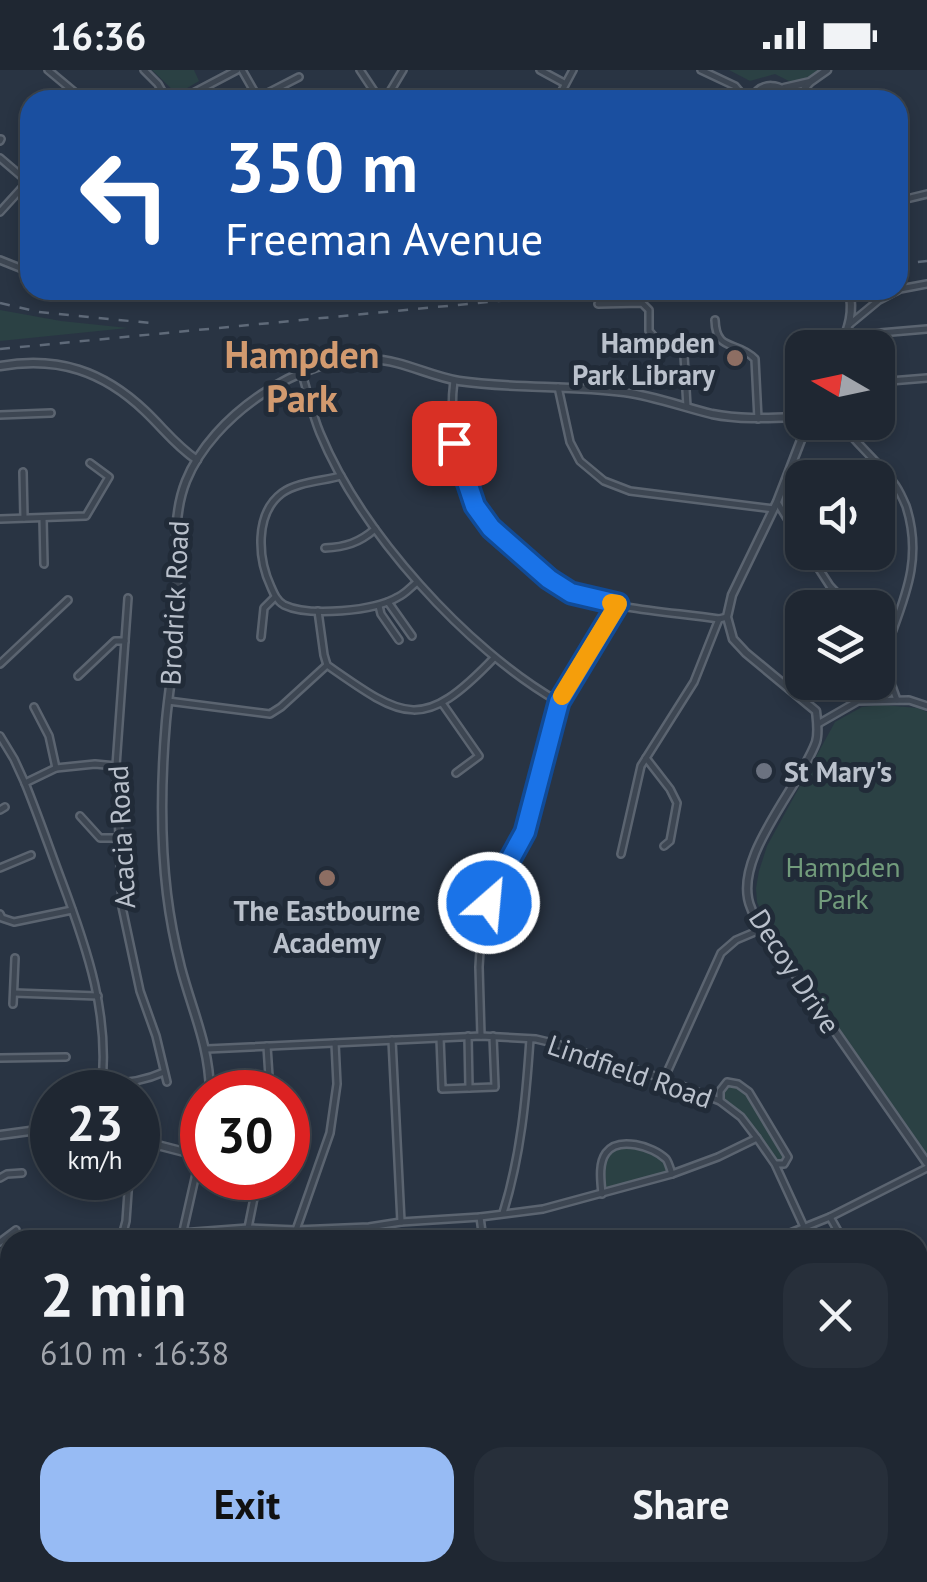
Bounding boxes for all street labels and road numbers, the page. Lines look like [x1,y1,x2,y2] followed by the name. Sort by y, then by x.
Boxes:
[151,520,197,686] street label: Brodrick Road
[99,764,143,910] street label: Acacia Road
[741,902,849,1040] street label: Decoy Drive
[543,1026,717,1116] street label: Lindfield Road

